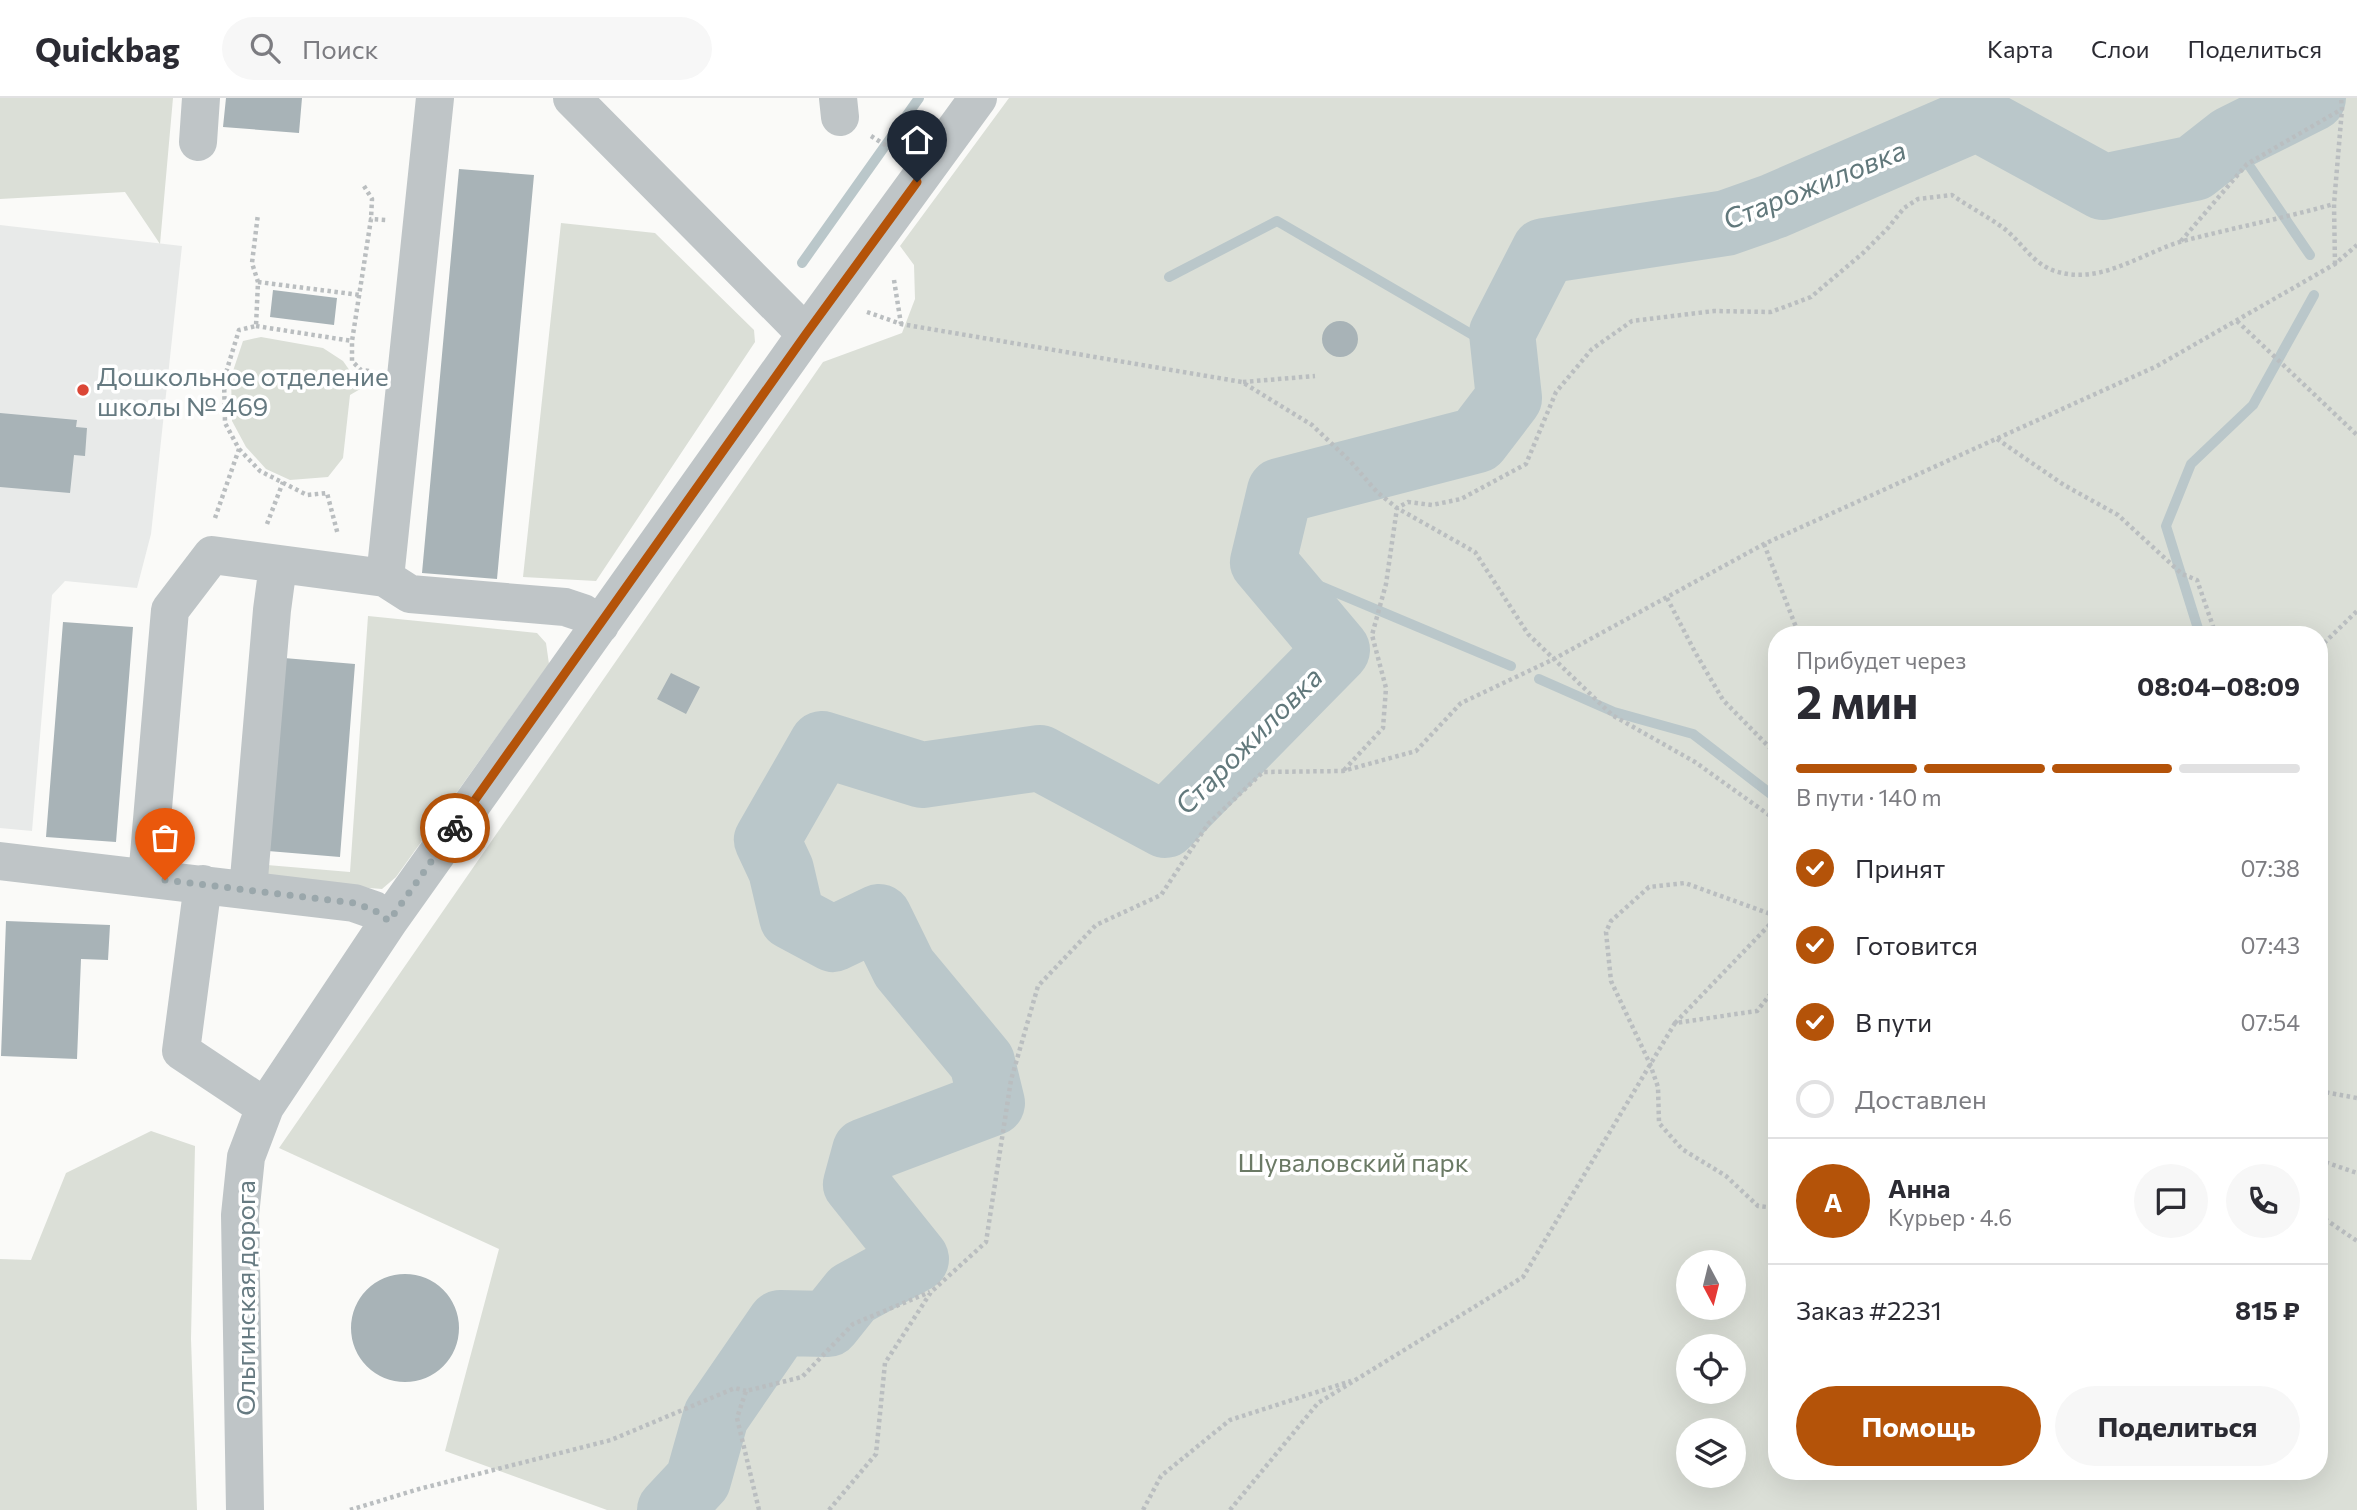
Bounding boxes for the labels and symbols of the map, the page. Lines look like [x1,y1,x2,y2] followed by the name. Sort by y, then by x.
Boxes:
[887,110,947,182] pin
[1718,132,1910,236] water label: Старожиловка
[97,360,389,421] place label: Дошкольное отделение школы № 469
[75,382,91,398] marker: Дошкольное отделение школы № 469
[1167,659,1329,821] water label: Старожиловка
[420,793,490,863] courier
[135,808,195,880] pin
[1237,1146,1469,1177] park label: Шуваловский парк
[229,1180,260,1416] street label: Ольгинская дорога
[1676,1250,1746,1320] north arrow

